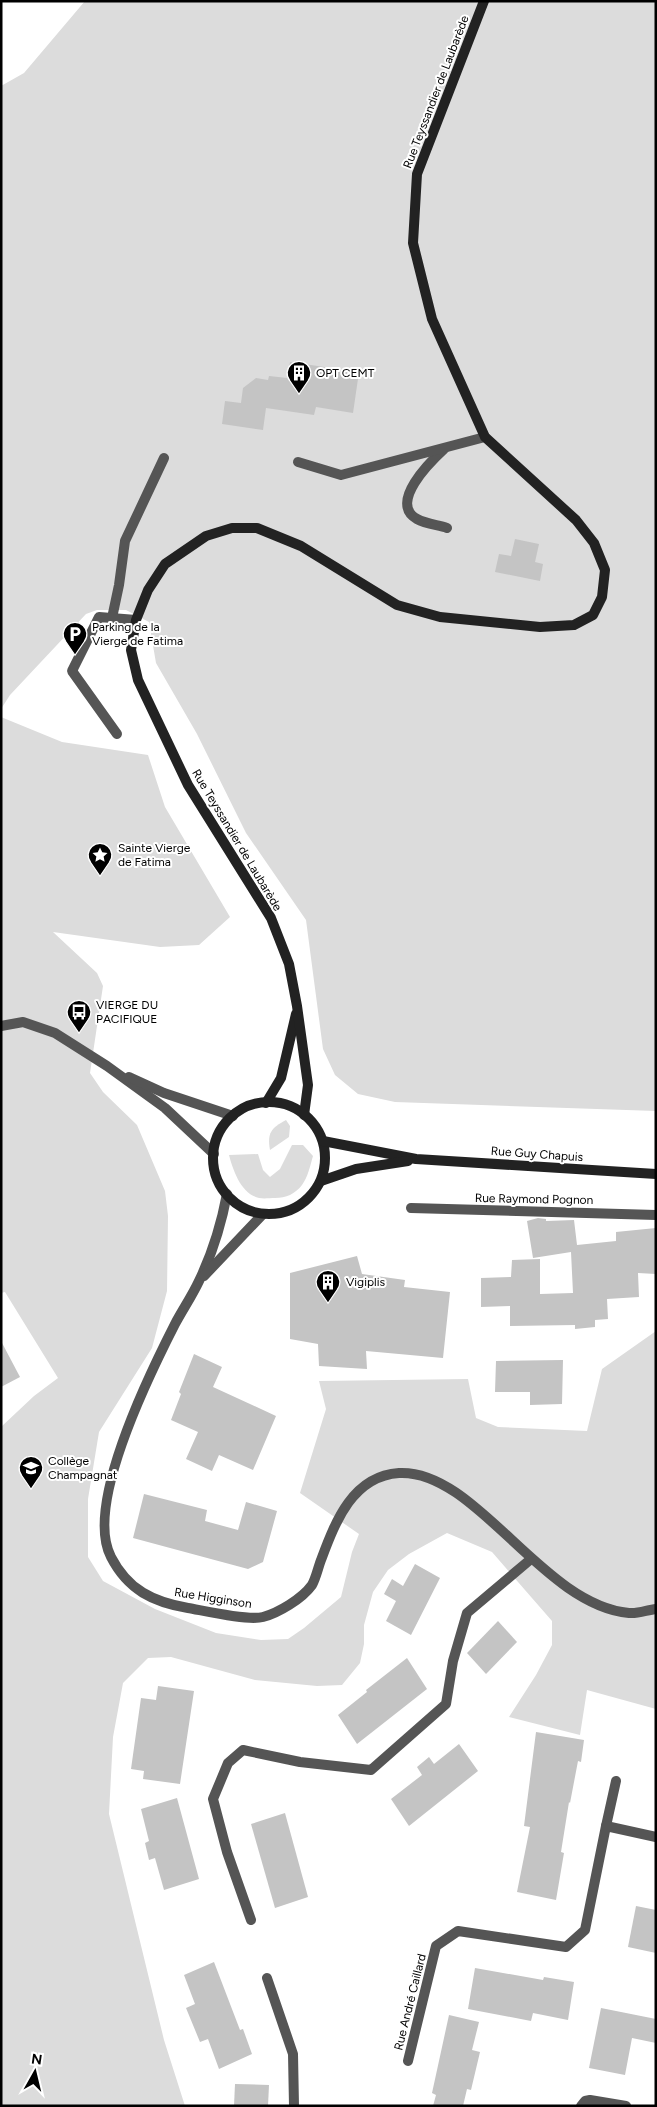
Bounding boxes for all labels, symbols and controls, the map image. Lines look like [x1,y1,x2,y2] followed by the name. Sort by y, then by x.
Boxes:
[400,13,472,170] street label: Rue Teyssandier de Laubarède
[286,360,312,394] building icon: OPT CEMT
[316,366,375,380] place label: OPT CEMT
[92,620,183,648] place label: Parking de la Vierge de Fatima
[62,621,88,655] parking icon: Parking de la Vierge de Fatima
[189,767,285,914] street label: Rue Teyssandier de Laubarède
[118,841,191,869] place label: Sainte Vierge de Fatima
[87,842,113,876] place icon: Sainte Vierge de Fatima
[96,998,158,1026] place label: VIERGE DU PACIFIQUE
[66,999,92,1033] bus stop icon: VIERGE DU PACIFIQUE
[490,1144,584,1164] street label: Rue Guy Chapuis
[475,1191,594,1207] street label: Rue Raymond Pognon
[315,1269,341,1303] building icon: Vigiplis
[346,1275,385,1289] place label: Vigiplis
[48,1454,118,1482] place label: Collège Champagnat
[18,1455,44,1489] school or university icon: Collège Champagnat
[173,1585,253,1611] street label: Rue Higginson
[391,1952,429,2052] street label: Rue André Caillard
[10,2047,60,2097] north arrow
[30,2050,43,2069] text: N

